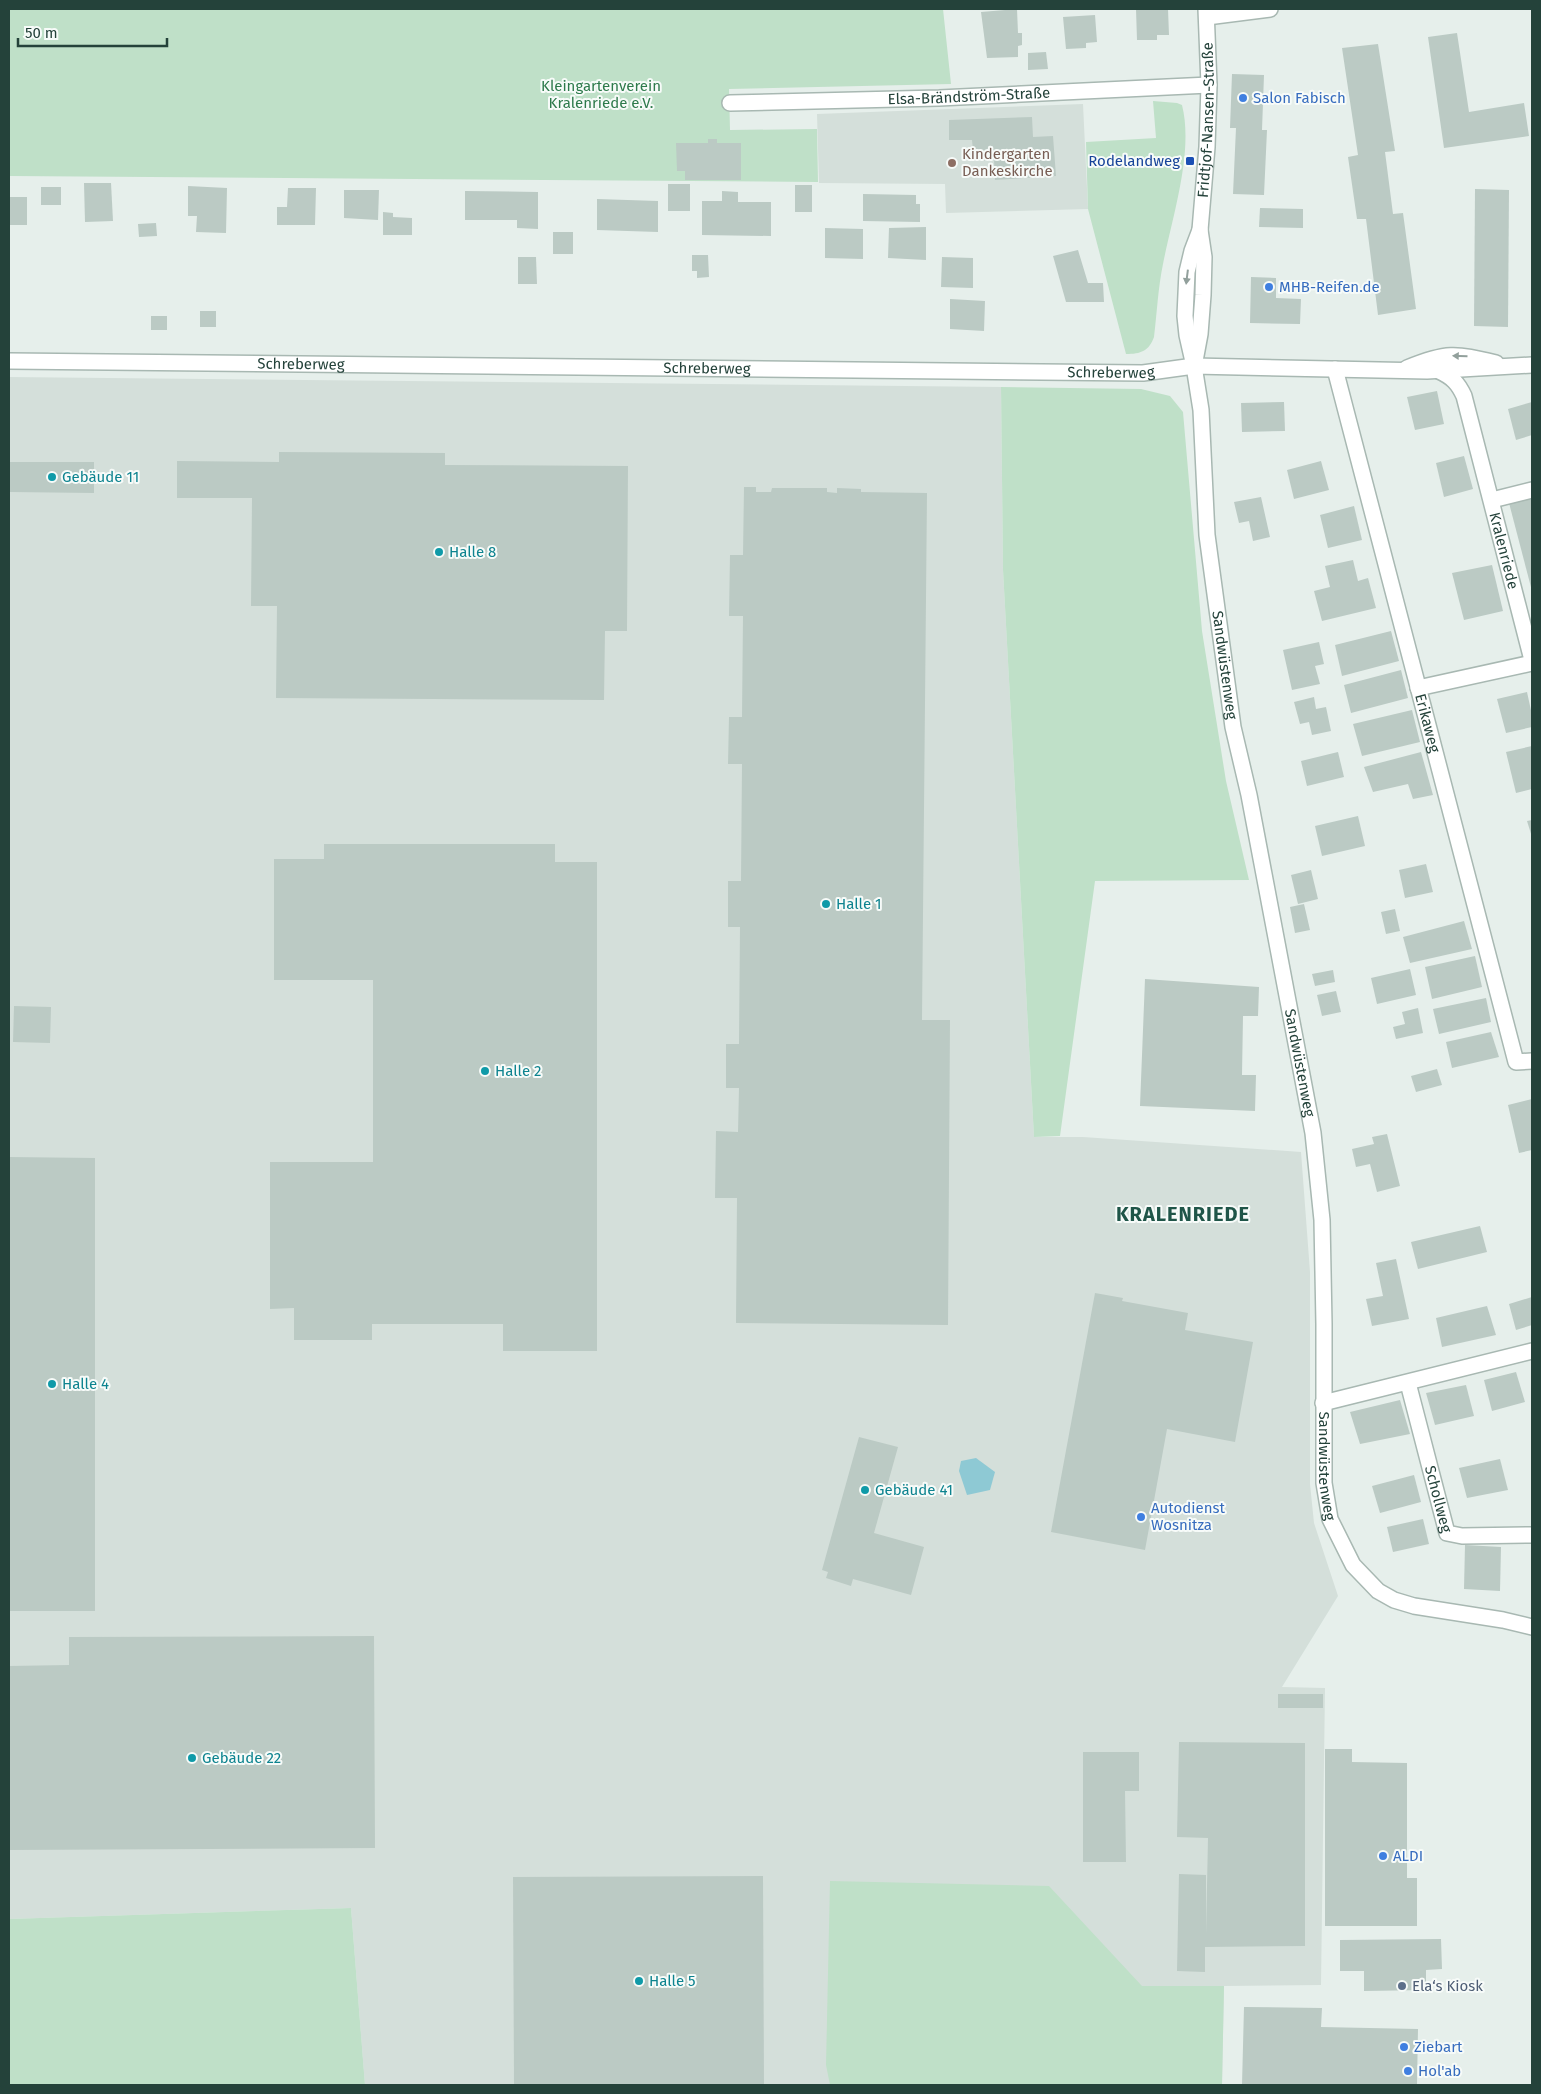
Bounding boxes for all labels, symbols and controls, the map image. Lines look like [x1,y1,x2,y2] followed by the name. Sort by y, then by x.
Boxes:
[18,15,166,47] scale bar
[25,24,58,42] text: 50 m
[1194,42,1218,199] street label: Fridtjof-Nansen-Straße
[541,77,661,112] park label: Kleingartenverein Kralenriede e.V.
[887,84,1051,108] street label: Elsa-Brändström-Straße
[1253,89,1346,107] place label: Salon Fabisch
[1237,92,1249,104] marker: Salon Fabisch
[962,145,1053,180] place label: Kindergarten Dankeskirche
[1088,152,1180,170] place label: Rodelandweg
[1184,155,1196,167] marker: Rodelandweg
[946,157,958,169] marker: Kindergarten Dankeskirche
[1183,269,1191,285] one-way arrow
[1279,278,1380,296] place label: MHB-Reifen.de
[1263,281,1275,293] marker: MHB-Reifen.de
[1451,351,1467,359] one-way arrow
[257,355,345,374] street label: Schreberweg
[663,359,751,378] street label: Schreberweg
[1067,362,1156,382] street label: Schreberweg
[62,468,139,486] place label: Gebäude 11
[46,471,58,483] marker: Gebäude 11
[1485,510,1522,591] street label: Kralenriede
[449,543,496,561] place label: Halle 8
[433,546,445,558] marker: Halle 8
[1208,610,1241,721] street label: Sandwüstenweg
[1411,692,1444,755] street label: Erikaweg
[836,895,882,913] place label: Halle 1
[820,898,832,910] marker: Halle 1
[1281,1007,1319,1119] street label: Sandwüstenweg
[495,1062,542,1080] place label: Halle 2
[479,1065,491,1077] marker: Halle 2
[1116,1202,1250,1226] district label: KRALENRIEDE
[62,1375,109,1393] place label: Halle 4
[46,1378,58,1390] marker: Halle 4
[1315,1411,1339,1522] street label: Sandwüstenweg
[1421,1464,1456,1535] street label: Schollweg
[875,1481,953,1499] place label: Gebäude 41
[859,1484,871,1496] marker: Gebäude 41
[1151,1499,1225,1534] place label: Autodienst Wosnitza
[1135,1511,1147,1523] marker: Autodienst Wosnitza
[202,1749,281,1767] place label: Gebäude 22
[186,1752,198,1764] marker: Gebäude 22
[1393,1847,1423,1865] place label: ALDI
[1377,1850,1389,1862] marker: ALDI
[649,1972,696,1990] place label: Halle 5
[633,1975,645,1987] marker: Halle 5
[1412,1977,1483,1995] place label: Ela‘s Kiosk
[1396,1980,1408,1992] marker: Ela‘s Kiosk
[1414,2038,1463,2056] place label: Ziebart
[1398,2041,1410,2053] marker: Ziebart
[1418,2062,1461,2080] place label: Hol'ab
[1402,2065,1414,2077] marker: Hol'ab

